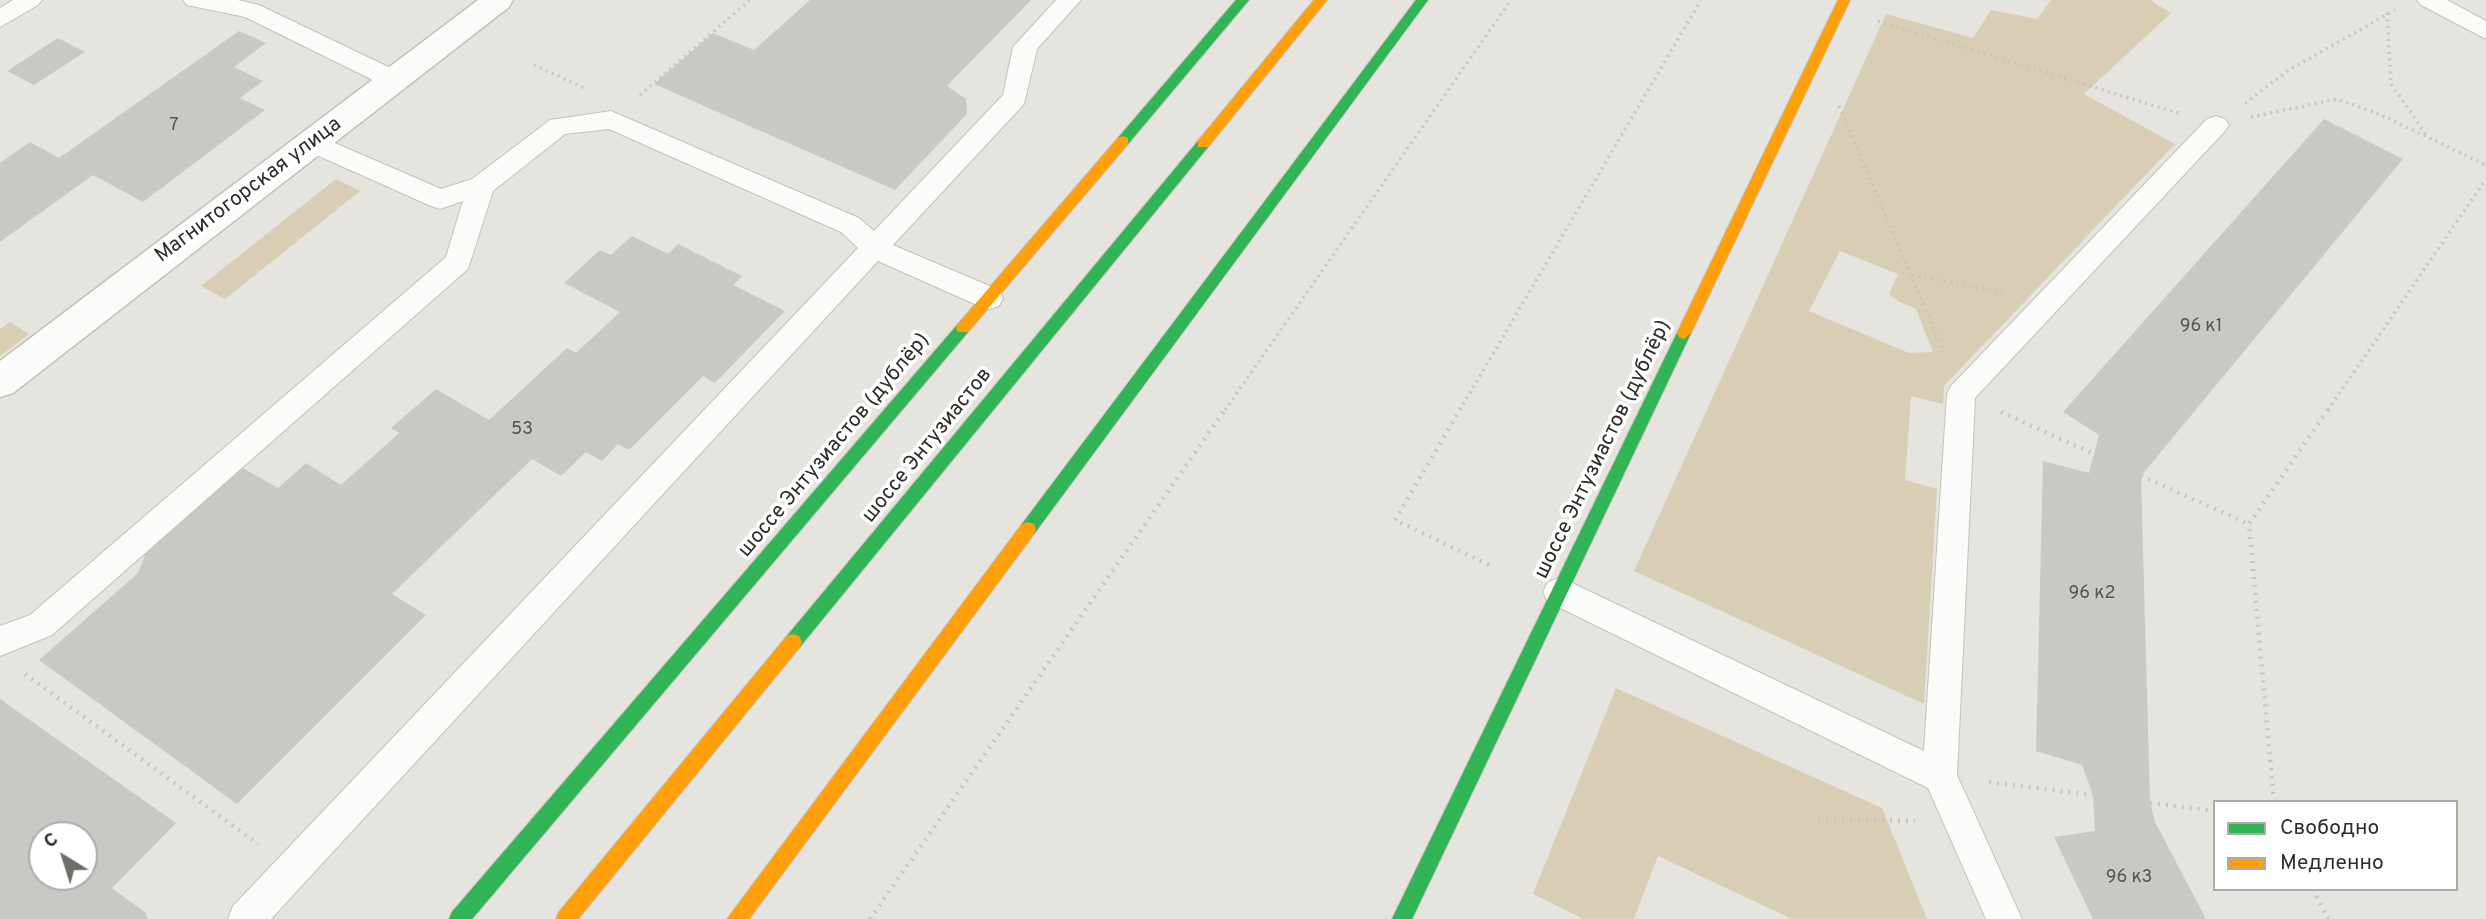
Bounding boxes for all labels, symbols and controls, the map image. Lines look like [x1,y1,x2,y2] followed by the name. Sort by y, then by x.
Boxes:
[151,113,347,269] street label: Магнитогорская улица
[169,115,179,137] house number: 7
[1530,316,1678,584] street label: шоссе Энтузиастов (дублёр)
[2180,316,2222,338] house number: 96 к1
[734,329,936,563] street label: шоссе Энтузиастов (дублёр)
[858,363,998,529] street label: шоссе Энтузиастов
[511,419,533,441] house number: 53
[2068,583,2116,605] house number: 96 к2
[2213,800,2458,891] legend
[2280,815,2379,842] text: Свободно
[28,821,98,891] north arrow
[39,828,63,854] text: С
[2280,850,2384,877] text: Медленно
[2106,867,2152,889] house number: 96 к3

